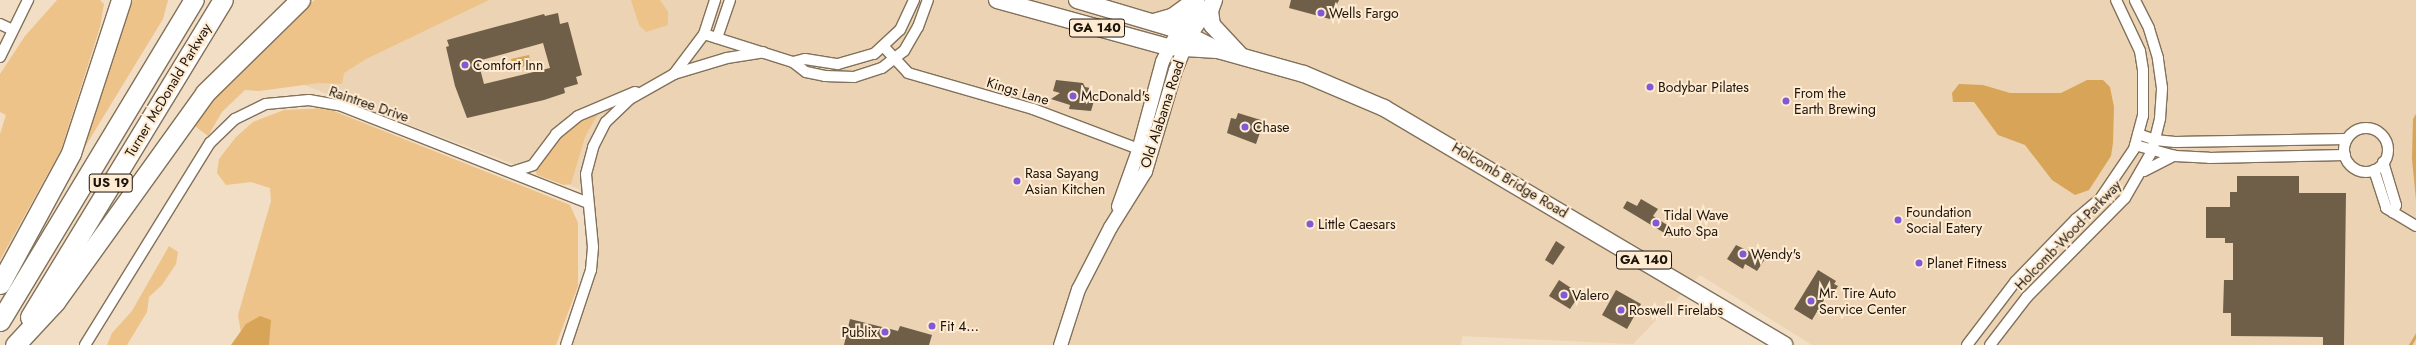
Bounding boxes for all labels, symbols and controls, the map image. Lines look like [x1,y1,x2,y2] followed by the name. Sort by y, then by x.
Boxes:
[1329,5,1399,21] place label: Wells Fargo
[1316,8,1326,18] marker: Wells Fargo
[1069,17,1125,39] road number: GA 140
[121,20,215,160] street label: Turner McDonald Parkway
[473,57,543,73] place label: Comfort Inn
[1137,58,1187,170] street label: Old Alabama Road
[460,60,470,70] marker: Comfort Inn
[985,74,1051,108] street label: Kings Lane
[1658,79,1749,95] place label: Bodybar Pilates
[1645,82,1655,92] marker: Bodybar Pilates
[327,83,411,125] street label: Raintree Drive
[1794,85,1876,118] place label: From the Earth Brewing
[1081,88,1150,104] place label: McDonald's
[1068,91,1078,101] marker: McDonald's
[1781,96,1791,106] marker: From the Earth Brewing
[1253,119,1290,135] place label: Chase
[1240,122,1250,132] marker: Chase
[1449,139,1571,221] street label: Holcomb Bridge Road
[1025,165,1105,198] place label: Rasa Sayang Asian Kitchen
[88,172,134,194] road number: US 19
[1012,176,1022,186] marker: Rasa Sayang Asian Kitchen
[2011,177,2125,293] street label: Holcomb Wood Parkway
[1906,204,1982,236] place label: Foundation Social Eatery
[1664,207,1729,240] place label: Tidal Wave Auto Spa
[1893,215,1903,225] marker: Foundation Social Eatery
[1318,216,1396,232] place label: Little Caesars
[1651,218,1661,228] marker: Tidal Wave Auto Spa
[1305,219,1315,229] marker: Little Caesars
[1751,246,1801,262] place label: Wendy's
[1616,249,1672,271] road number: GA 140
[1738,249,1748,259] marker: Wendy's
[1927,255,2007,271] place label: Planet Fitness
[1914,258,1924,268] marker: Planet Fitness
[1819,285,1907,318] place label: Mr. Tire Auto Service Center
[1572,287,1609,303] place label: Valero
[1559,290,1569,300] marker: Valero
[1806,296,1816,306] marker: Mr. Tire Auto Service Center
[1629,302,1723,318] place label: Roswell Firelabs
[1616,305,1626,315] marker: Roswell Firelabs
[940,318,979,334] place label: Fit 4...
[927,321,937,331] marker: Fit 4...
[842,324,877,340] place label: Publix
[880,327,890,337] marker: Publix

